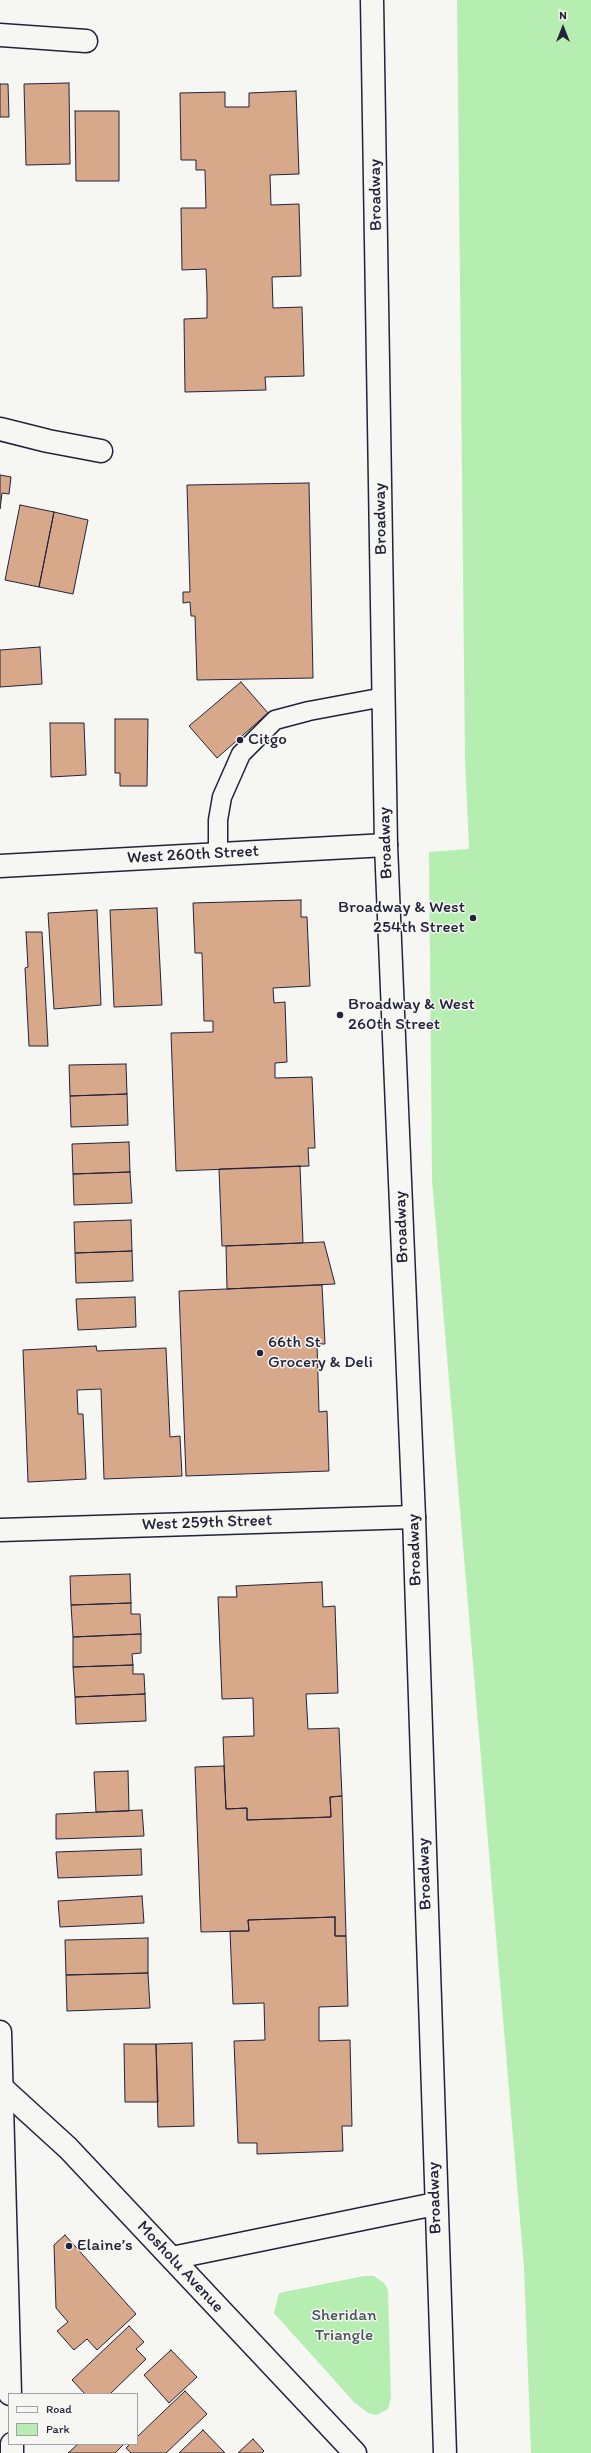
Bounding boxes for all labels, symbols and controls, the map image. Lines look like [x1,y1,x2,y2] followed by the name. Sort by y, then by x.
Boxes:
[543,8,583,48] north arrow
[559,9,567,22] text: N
[365,159,387,231] street label: Broadway
[370,483,392,555] street label: Broadway
[248,730,287,750] place label: Citgo
[235,735,245,745] marker: Citgo
[375,807,397,879] street label: Broadway
[127,841,259,869] street label: West 260th Street
[338,898,465,938] place label: Broadway & West 254th Street
[468,913,478,923] marker: Broadway & West 254th Street
[348,995,475,1035] place label: Broadway & West 260th Street
[335,1010,345,1020] marker: Broadway & West 260th Street
[391,1191,413,1263] street label: Broadway
[268,1333,373,1373] place label: 66th St Grocery & Deli
[255,1348,265,1358] marker: 66th St Grocery & Deli
[141,1511,273,1535] street label: West 259th Street
[404,1514,426,1586] street label: Broadway
[414,1838,436,1910] street label: Broadway
[424,2162,446,2234] street label: Broadway
[132,2217,228,2317] street label: Mosholu Avenue
[77,2236,133,2256] place label: Elaine’s
[64,2241,74,2251] marker: Elaine’s
[311,2306,377,2346] park label: Sheridan Triangle
[8,2393,138,2445] legend
[46,2402,72,2416] text: Road
[46,2422,70,2436] text: Park

